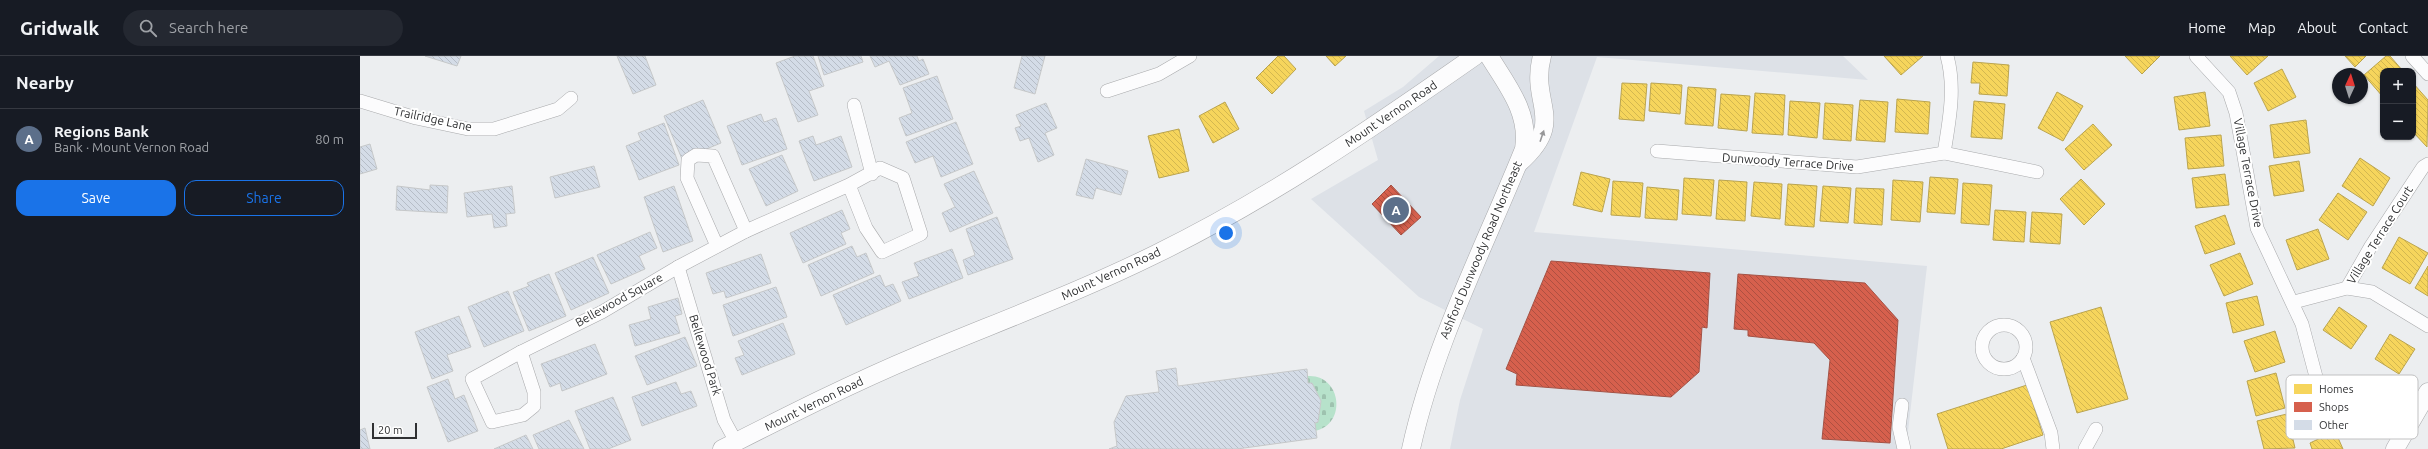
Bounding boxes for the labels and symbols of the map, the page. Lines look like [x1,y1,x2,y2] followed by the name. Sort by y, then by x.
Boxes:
[2332,68,2368,104] north arrow
[1342,78,1439,149] street label: Mount Vernon Road
[393,104,473,133] street label: Trailridge Lane
[2232,117,2265,229] street label: Village Terrace Drive
[1539,130,1545,142] one-way arrow
[1722,150,1854,173] street label: Dunwoody Terrace Drive
[1437,159,1524,341] street label: Ashford Dunwoody Road Northeast
[2344,183,2415,286] street label: Village Terrace Court
[1383,195,1409,225] pin: A
[1216,223,1236,243] your location
[1059,245,1163,302] street label: Mount Vernon Road
[573,270,665,329] street label: Bellewood Square
[687,313,724,397] street label: Bellewood Park
[762,374,865,433] street label: Mount Vernon Road
[2286,375,2418,439] legend
[2319,383,2354,395] text: Homes
[2319,401,2349,413] text: Shops
[2319,419,2349,431] text: Other
[372,421,417,440] scale bar

